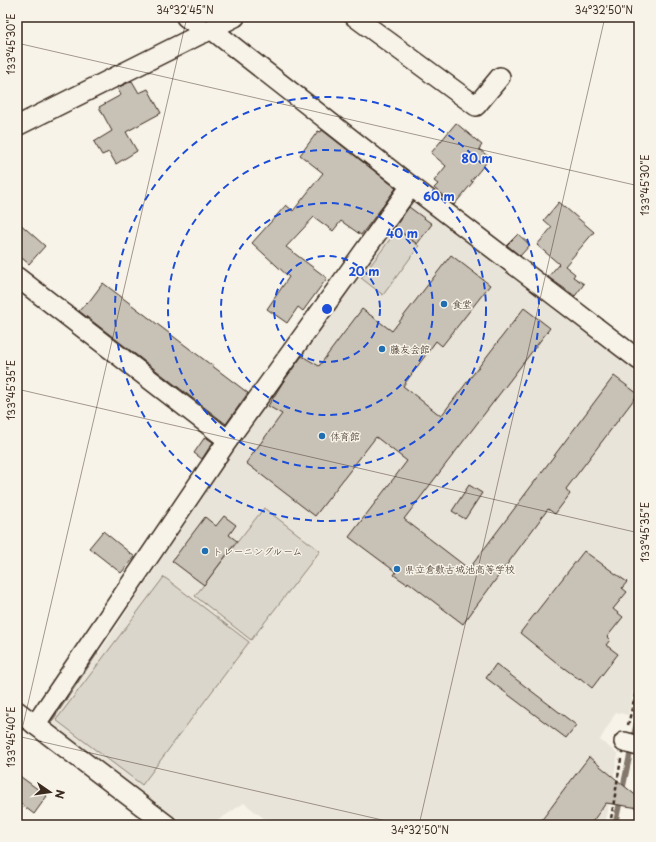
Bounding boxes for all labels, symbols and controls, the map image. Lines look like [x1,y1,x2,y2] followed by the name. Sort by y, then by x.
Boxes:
[156,2,214,17] text: 34°32'45"N
[575,2,633,17] text: 34°32'50"N
[3,13,18,75] text: 133°45'30"E
[461,149,493,167] text: 80 m
[637,154,652,216] text: 133°45'30"E
[423,187,455,205] text: 60 m
[386,224,418,242] text: 40 m
[348,262,380,280] text: 20 m
[452,296,472,311] place label: 食堂
[439,299,449,309] marker: 食堂
[320,302,334,316] centre of rings
[390,341,430,356] place label: 藤友会館
[377,344,387,354] marker: 藤友会館
[3,360,18,420] text: 133°45'35"E
[330,428,360,443] place label: 体育館
[317,431,327,441] marker: 体育館
[637,502,652,562] text: 133°45'35"E
[213,543,303,558] place label: トレーニングルーム
[200,546,210,556] marker: トレーニングルーム
[405,561,515,576] place label: 県立倉敷古城池高等学校
[392,564,402,574] marker: 県立倉敷古城池高等学校
[3,706,18,768] text: 133°45'40"E
[30,772,70,812] north arrow
[51,788,69,801] text: N
[391,822,449,837] text: 34°32'50"N

